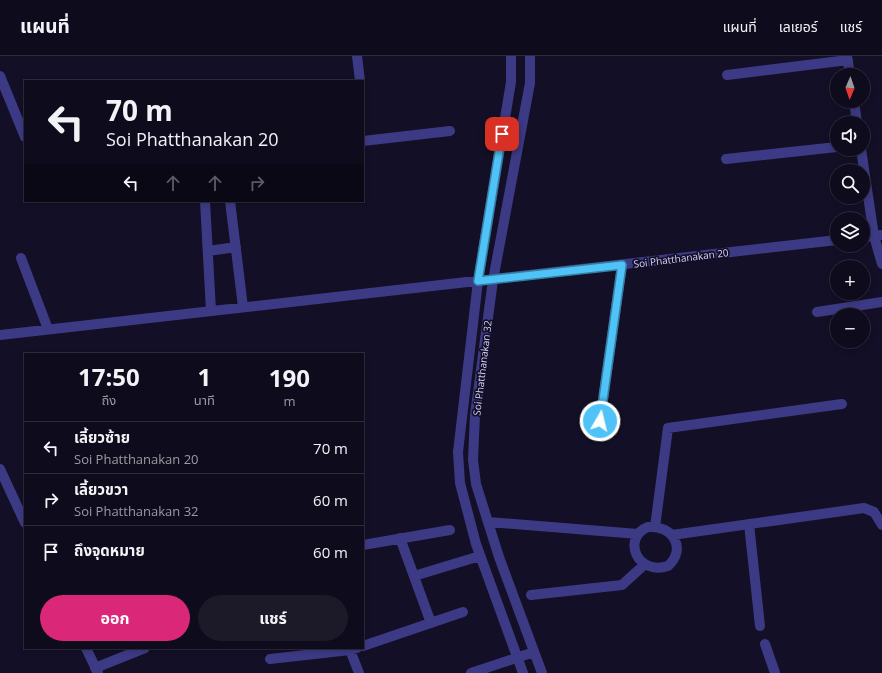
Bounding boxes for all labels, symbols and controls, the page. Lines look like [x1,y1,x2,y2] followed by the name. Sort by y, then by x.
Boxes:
[20,13,70,39] text: แผนที่
[723,17,757,36] text: แผนที่
[779,17,818,36] text: เลเยอร์
[840,17,862,36] text: แชร์
[830,68,870,108] north arrow
[830,68,870,348] map controls
[106,91,173,129] text: 70 m
[40,96,92,148] icon: left
[830,116,870,156] button: sound
[485,117,519,151] pin
[491,123,513,145] icon: arrive
[106,127,278,151] text: Soi Phatthanakan 20
[830,164,870,204] button: search
[120,172,142,194] icon: left
[162,172,184,194] icon: ahead
[204,172,226,194] icon: ahead
[246,172,268,194] icon: right
[830,212,870,252] button: layers
[633,245,730,271] street label: Soi Phatthanakan 20
[830,260,870,300] button: +
[830,308,870,348] button: −
[469,319,495,416] street label: Soi Phatthanakan 32
[78,360,140,393] text: 17:50
[197,360,211,393] text: 1
[269,361,310,394] text: 190
[101,391,116,409] text: ถึง
[194,391,215,409] text: นาที
[283,392,295,410] text: m
[579,400,621,442] position arrow
[74,427,130,447] text: เลี้ยวซ้าย
[40,437,62,459] icon: left
[313,438,348,458] text: 70 m
[74,450,199,468] text: Soi Phatthanakan 20
[74,479,128,499] text: เลี้ยวขวา
[40,489,62,511] icon: right
[313,490,348,510] text: 60 m
[74,502,199,520] text: Soi Phatthanakan 32
[74,540,145,560] text: ถึงจุดหมาย
[40,541,62,563] icon: arrive
[313,542,348,562] text: 60 m
[40,595,190,641] button: ออก
[198,595,348,641] button: แชร์

